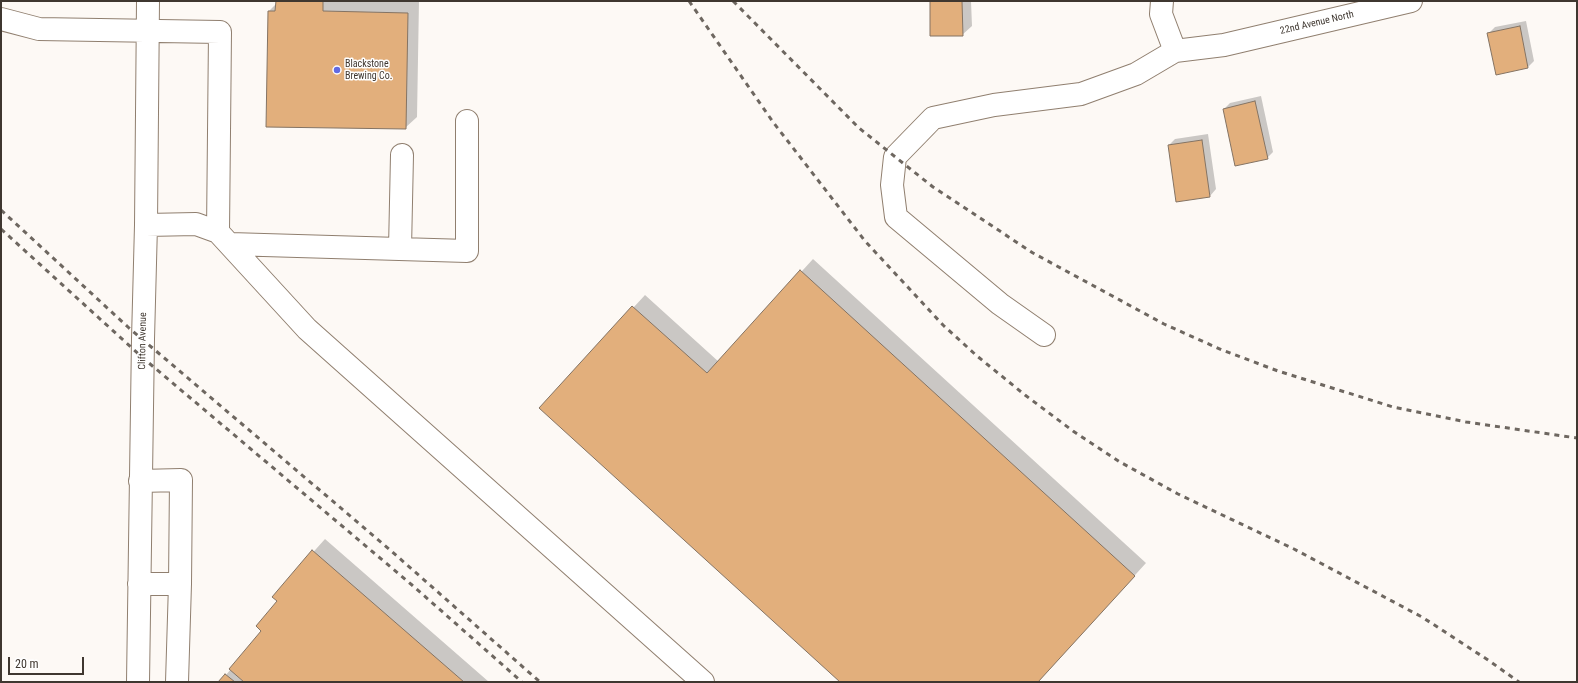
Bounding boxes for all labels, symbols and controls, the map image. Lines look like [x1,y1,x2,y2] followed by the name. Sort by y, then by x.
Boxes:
[1279,9,1355,37] street label: 22nd Avenue North
[345,58,392,82] place label: Blackstone Brewing Co.
[332,65,342,75] marker: Blackstone Brewing Co.
[137,312,149,370] street label: Clifton Avenue
[10,649,86,675] scale bar
[15,657,39,671] text: 20 m

